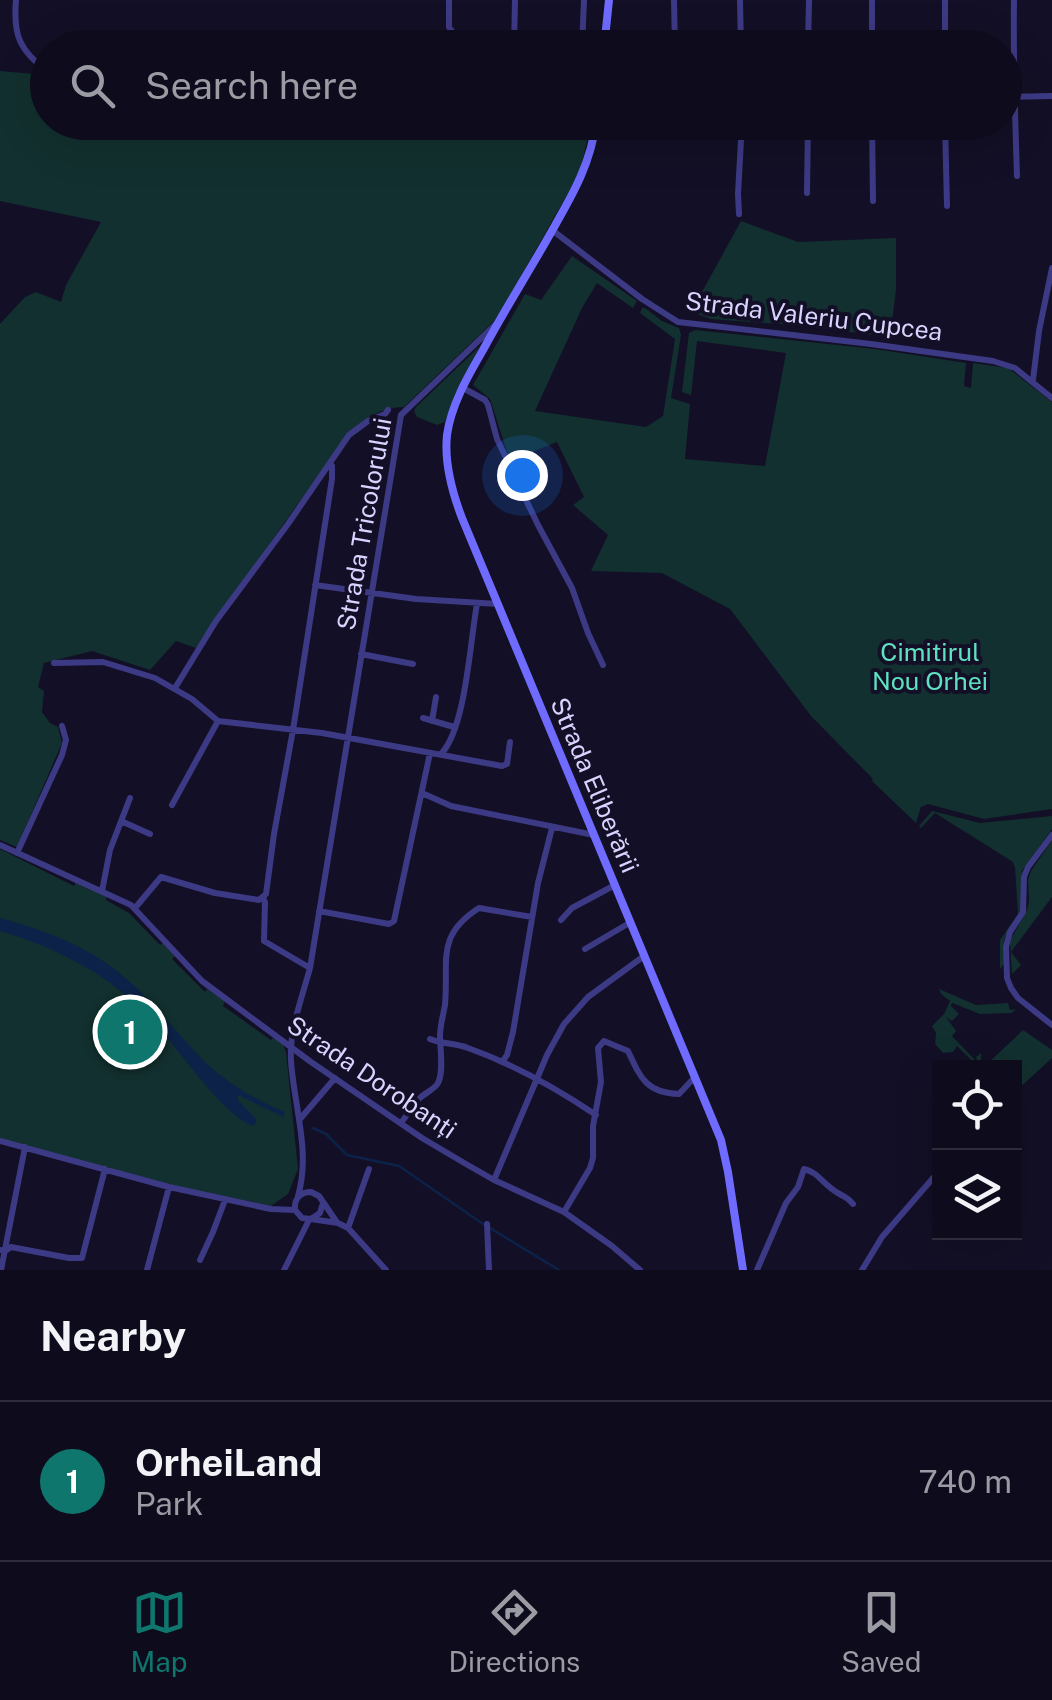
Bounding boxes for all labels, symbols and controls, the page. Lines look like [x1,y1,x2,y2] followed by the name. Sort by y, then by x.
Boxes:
[30,30,1022,140] search box
[65,58,120,113] icon: search
[145,63,358,108] text: Search here
[684,285,944,347] street label: Strada Valeriu Cupcea
[331,415,397,633] street label: Strada Tricolorului
[497,450,548,501] your location
[872,637,988,696] park label: Cimitirul Nou Orhei
[545,693,645,877] street label: Strada Eliberării
[98,994,162,1070] pin: 1
[282,1009,462,1145] street label: Strada Dorobanți
[932,1060,1022,1240] map controls
[932,1060,1022,1150] button: locate
[932,1150,1022,1240] button: layers
[40,1311,186,1360] text: Nearby
[135,1440,322,1485] text: OrheiLand
[66,1463,79,1500] text: 1
[918,1463,1012,1500] text: 740 m
[135,1485,203,1522] text: Park
[131,1585,187,1678] tab: Map
[449,1585,580,1678] tab: Directions
[841,1585,921,1678] tab: Saved

